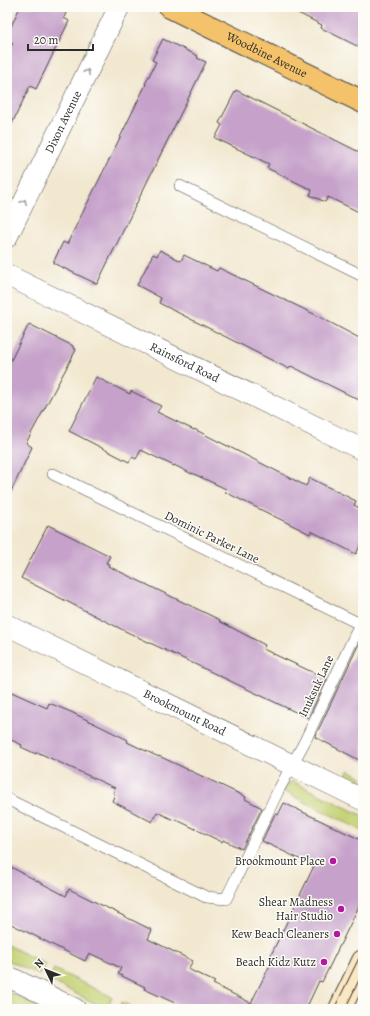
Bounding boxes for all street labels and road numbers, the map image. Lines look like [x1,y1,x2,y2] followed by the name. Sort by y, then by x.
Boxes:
[223,28,310,81] street label: Woodbine Avenue
[41,88,85,156] street label: Dixon Avenue
[147,339,223,386] street label: Rainsford Road
[162,507,262,567] street label: Dominic Parker Lane
[295,652,337,720] street label: Inuksuk Lane
[141,685,229,740] street label: Brookmount Road

